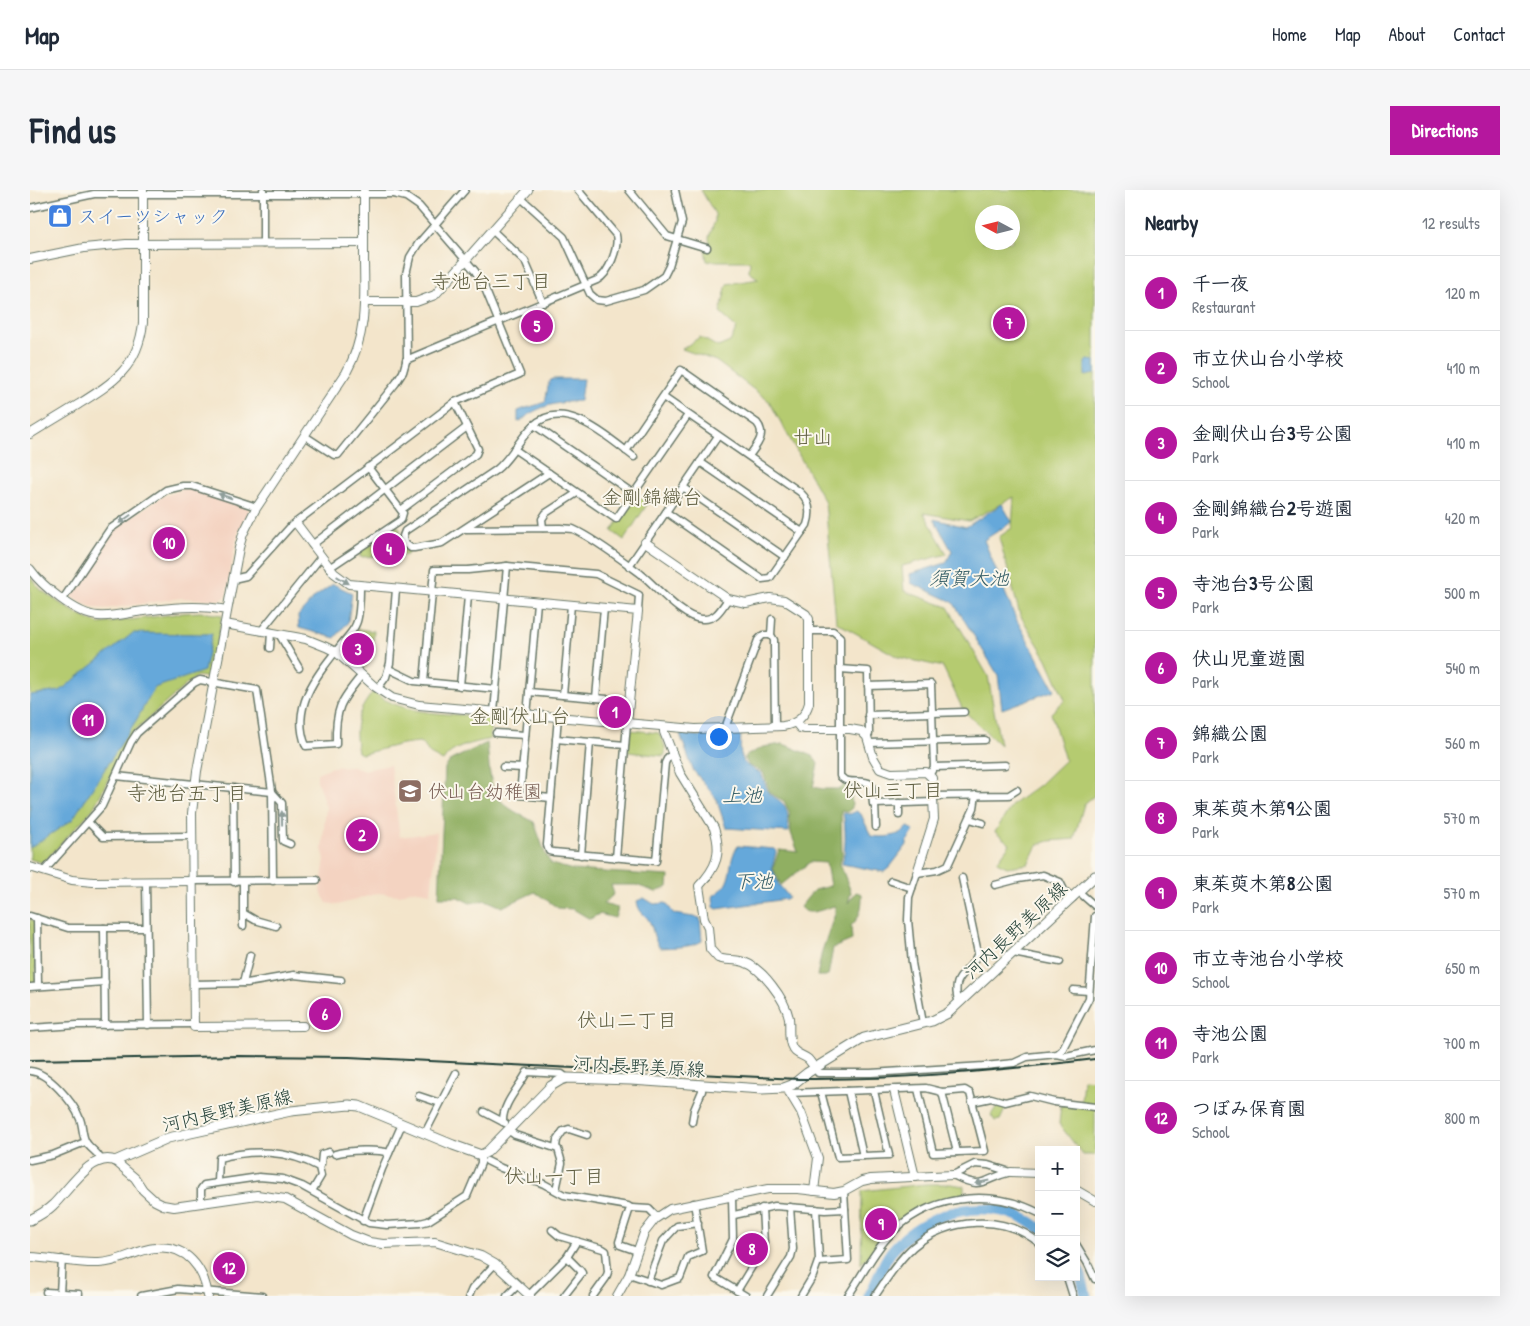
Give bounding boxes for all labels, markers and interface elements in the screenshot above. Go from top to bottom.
text: Map [25,19,59,51]
text: Home [1272,22,1307,47]
text: Map [1335,22,1360,47]
text: About [1388,22,1425,47]
text: Contact [1453,22,1505,47]
button: Directions [1390,106,1500,155]
text: Find us [30,107,116,154]
shop icon: スイーツシャック [47,203,73,229]
place label: スイーツシャック [78,203,228,229]
north arrow [975,205,1020,250]
text: Nearby [1145,208,1198,237]
text: 12 results [1422,212,1480,234]
district label: 寺池台三丁目 [431,267,551,294]
text: 千一夜 [1192,270,1249,296]
text: 1 [1158,282,1164,304]
text: 120 m [1445,282,1480,304]
text: Restaurant [1192,296,1255,318]
pin: 7 [993,304,1025,342]
pin: 5 [521,307,553,345]
text: 市立伏山台小学校 [1192,345,1344,371]
text: 2 [1157,357,1165,379]
text: 410 m [1446,357,1480,379]
text: School [1192,371,1229,393]
text: 金剛伏山台3号公園 [1192,420,1353,446]
district label: 廿山 [793,423,833,450]
text: 3 [1157,432,1165,454]
text: 410 m [1446,432,1480,454]
text: Park [1192,446,1219,468]
district label: 金剛錦織台 [602,483,702,510]
one-way arrow [217,492,232,500]
text: 金剛錦織台2号遊園 [1192,495,1353,521]
text: 4 [1158,507,1164,529]
text: 420 m [1445,507,1480,529]
one-way arrow [118,514,132,524]
text: Park [1192,521,1219,543]
pin: 10 [153,524,185,562]
pin: 4 [373,530,405,568]
water label: 須賀大池 [929,564,1010,591]
text: 寺池台3号公園 [1192,570,1315,596]
one-way arrow [336,575,350,584]
text: 5 [1158,582,1164,604]
text: 500 m [1444,582,1480,604]
text: Park [1192,596,1219,618]
pin: 3 [342,630,374,668]
text: 伏山児童遊園 [1192,645,1306,671]
text: 6 [1158,657,1164,679]
text: 540 m [1446,657,1480,679]
text: Park [1192,671,1219,693]
pin: 1 [599,693,631,731]
pin: 11 [72,701,104,739]
district label: 金剛伏山台 [470,702,570,729]
text: 錦織公園 [1192,720,1268,746]
your location [706,724,732,750]
text: 7 [1157,732,1165,754]
text: 560 m [1445,732,1480,754]
text: Park [1192,746,1219,768]
district label: 伏山三丁目 [843,776,943,803]
school or university icon: 伏山台幼稚園 [397,778,423,804]
place label: 伏山台幼稚園 [428,778,542,804]
district label: 寺池台五丁目 [127,779,247,806]
water label: 上池 [722,781,763,808]
text: 東茱萸木第9公園 [1192,795,1332,821]
text: 8 [1158,807,1164,829]
text: 570 m [1444,807,1480,829]
one-way arrow [278,810,286,826]
pin: 2 [346,816,378,854]
text: Park [1192,821,1219,843]
water label: 下池 [733,867,774,894]
text: 東茱萸木第8公園 [1192,870,1333,896]
street label: 河内長野美原線 [957,875,1073,985]
text: 9 [1158,882,1164,904]
text: 570 m [1444,882,1480,904]
text: Park [1192,896,1219,918]
text: 市立寺池台小学校 [1192,945,1344,971]
text: 10 [1155,957,1167,979]
text: 650 m [1445,957,1480,979]
text: School [1192,971,1229,993]
pin: 6 [309,995,341,1033]
district label: 伏山二丁目 [577,1006,677,1033]
text: 寺池公園 [1192,1020,1268,1046]
text: 11 [1155,1032,1167,1054]
text: 700 m [1443,1032,1480,1054]
text: Park [1192,1046,1219,1068]
street label: 河内長野美原線 [572,1050,706,1082]
street label: 河内長野美原線 [159,1082,295,1138]
text: つぼみ保育園 [1192,1095,1306,1121]
text: 12 [1154,1107,1168,1129]
text: 800 m [1444,1107,1480,1129]
text: School [1192,1121,1229,1143]
map controls [1035,1146,1080,1281]
button: + [1035,1146,1080,1191]
district label: 伏山一丁目 [504,1162,604,1189]
one-way arrow [974,1178,989,1186]
button: − [1035,1191,1080,1236]
pin: 9 [865,1205,897,1243]
pin: 8 [736,1230,768,1268]
button: layers [1035,1236,1080,1281]
pin: 12 [213,1249,245,1287]

